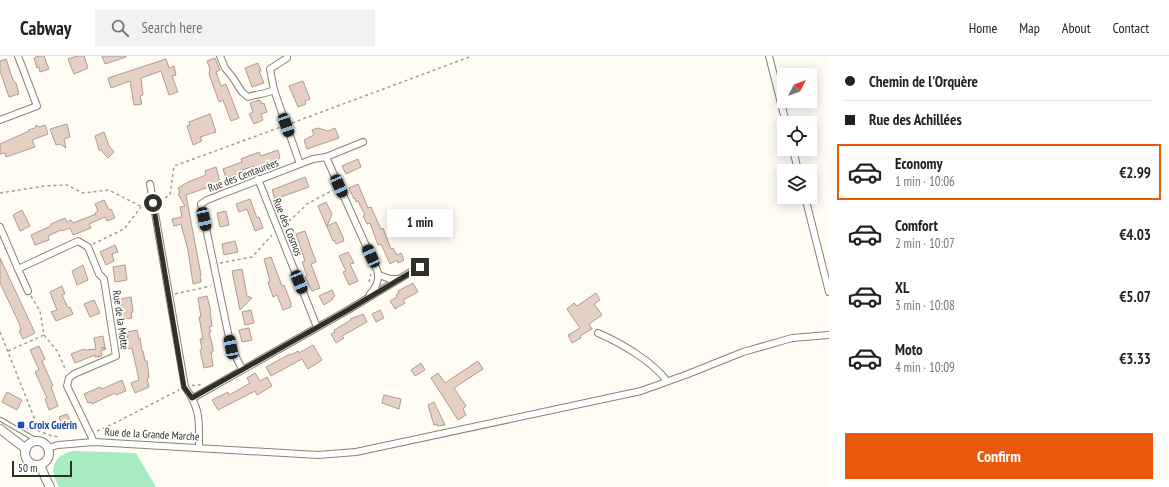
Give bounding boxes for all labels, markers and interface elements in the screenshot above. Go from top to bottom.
search box [95,10,375,46]
text: Cabway [20,16,71,40]
icon: search [109,17,131,39]
text: Search here [141,18,202,37]
text: Home [969,19,997,37]
text: Map [1019,19,1040,37]
text: About [1062,19,1091,37]
text: Contact [1113,19,1149,37]
north arrow [777,68,817,108]
map controls [777,68,817,204]
text: Chemin de l'Orquère [869,72,978,91]
text: Rue des Achillées [869,110,962,129]
car [276,112,296,138]
button: locate [777,116,817,156]
icon: car [847,154,883,190]
text: Economy [895,154,943,173]
street label: Rue des Centaurées [206,155,280,195]
text: €2.99 [1119,163,1151,182]
button: layers [777,164,817,204]
car [329,173,349,199]
text: 1 min · 10:06 [895,173,955,190]
route start [144,194,162,212]
street label: Rue des Cosmos [270,196,306,258]
car [196,206,212,232]
callout: 1 min [387,209,453,237]
text: 1 min [407,214,433,231]
icon: car [847,216,883,252]
text: Comfort [895,216,938,235]
text: €4.03 [1119,225,1151,244]
text: 2 min · 10:07 [895,235,955,252]
car [361,243,381,269]
route end [411,258,429,276]
car [289,269,309,295]
icon: car [847,278,883,314]
text: XL [895,278,909,297]
text: €5.07 [1119,287,1151,306]
street label: Rue de la Motte [110,289,132,351]
text: 3 min · 10:08 [895,297,955,314]
car [223,334,239,360]
icon: car [847,340,883,376]
text: Moto [895,340,923,359]
text: €3.33 [1119,349,1151,368]
text: 4 min · 10:09 [895,359,955,376]
place label: Croix Guérin [29,418,77,432]
marker: Croix Guérin [16,420,26,430]
street label: Rue de la Grande Marche [104,425,200,443]
button: Confirm [845,433,1153,479]
scale bar [12,459,72,478]
text: 50 m [18,461,37,475]

